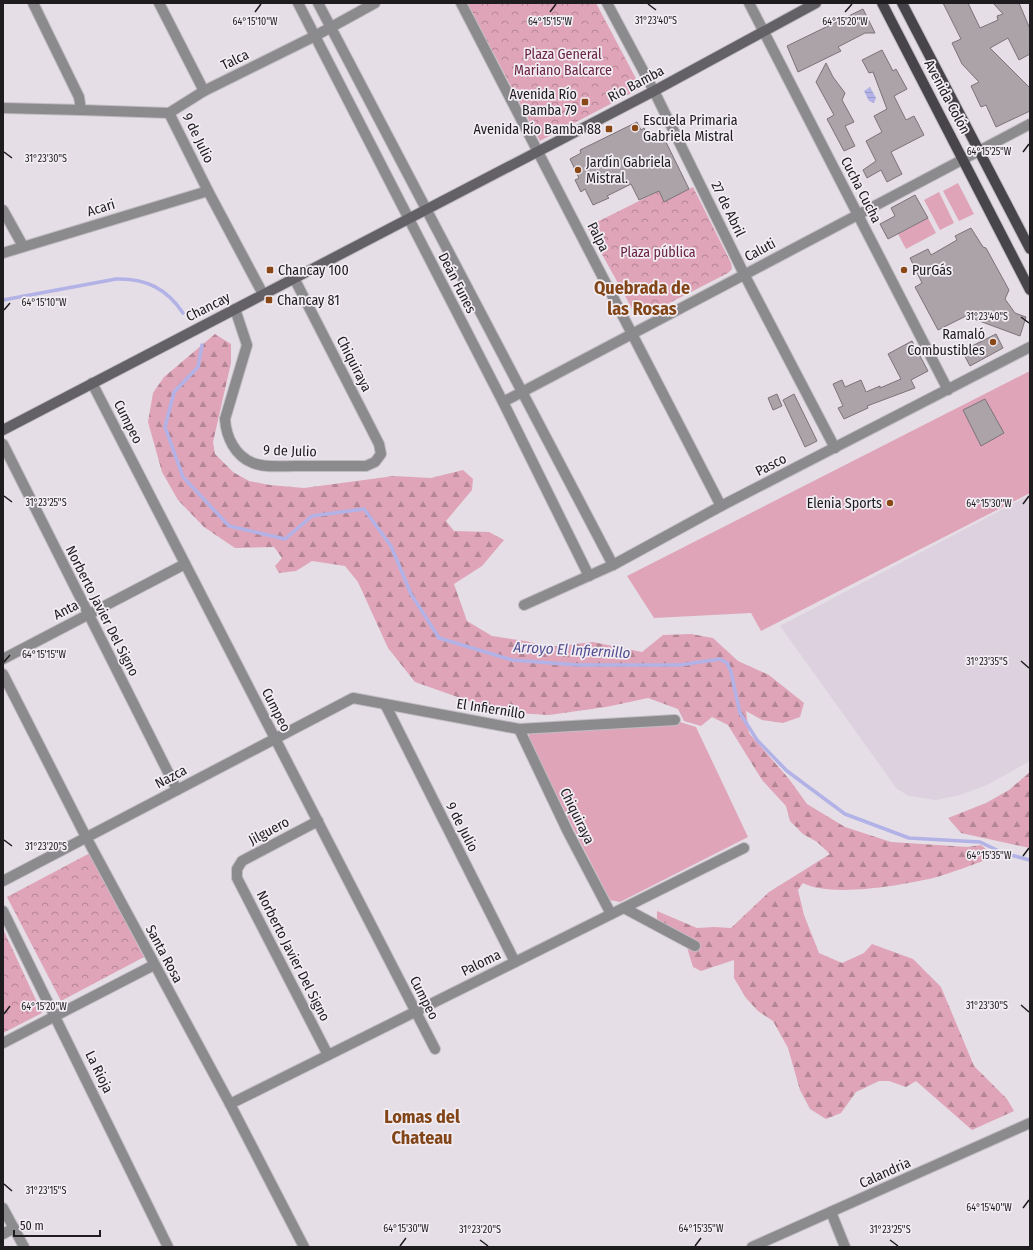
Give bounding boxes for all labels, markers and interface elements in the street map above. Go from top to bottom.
text: 31°23'40"S [635,15,677,27]
text: 64°15'10"W [233,16,278,28]
text: 64°15'15"W [528,16,573,28]
text: 64°15'20"W [822,16,868,28]
street label: Talca [218,46,252,74]
park label: Plaza General Mariano Balcarce [514,46,612,79]
street label: Avenida Colón [920,57,974,137]
street label: Rio Bamba [605,62,667,106]
place label: Avenida Río Bamba 79 [509,86,577,119]
marker: Avenida Río Bamba 79 [580,97,590,107]
street label: 9 de Julio [179,110,217,166]
place label: Escuela Primaria Gabriela Mistral [643,112,738,145]
place label: Avenida Río Bamba 88 [473,121,601,138]
marker: Escuela Primaria Gabriela Mistral [630,123,640,133]
marker: Avenida Río Bamba 88 [604,124,614,134]
text: 64°15'25"W [967,146,1012,158]
text: 31°23'30"S [25,153,67,165]
place label: Jardín Gabriela Mistral. [586,154,671,187]
street label: Cucha Cucha [837,154,885,226]
marker: Jardín Gabriela Mistral. [573,165,583,175]
street label: 27 de Abril [707,178,749,240]
street label: Acari [85,196,117,220]
street label: Palpa [583,219,613,255]
street label: Caluti [742,235,778,265]
park label: Plaza pública [620,244,696,261]
street label: Deán Funes [435,250,479,316]
place label: Chancay 100 [278,262,349,279]
place label: PurGás [912,262,952,279]
marker: Chancay 100 [265,265,275,275]
marker: PurGás [899,265,909,275]
district label: Quebrada de las Rosas [594,277,690,320]
street label: Chancay [183,288,234,325]
place label: Chancay 81 [277,292,340,309]
marker: Chancay 81 [264,295,274,305]
text: 64°15'10"W [22,297,67,309]
text: 31°23'40"S [966,311,1008,323]
place label: Ramaló Combustibles [907,326,985,359]
street label: Chiquiraya [333,333,375,395]
marker: Ramaló Combustibles [988,337,998,347]
street label: Cumpeo [110,397,146,447]
street label: 9 de Julio [263,442,317,460]
street label: Pasco [753,450,789,480]
place label: Elenia Sports [807,495,882,512]
text: 31°23'25"S [25,497,67,509]
marker: Elenia Sports [885,498,895,508]
text: 64°15'30"W [966,498,1012,510]
street label: Norberto Javier Del Signo [62,543,142,679]
street label: Anta [51,596,82,623]
water label: Arroyo El Infiernillo [512,638,631,662]
text: 64°15'15"W [22,649,67,661]
text: 31°23'35"S [966,656,1008,668]
street label: Cumpeo [258,685,294,735]
street label: El Infiernillo [455,695,527,723]
street label: Nazca [152,762,190,792]
street label: Chiquiraya [556,785,598,847]
street label: 9 de Julio [442,799,482,855]
street label: Jilguero [246,813,292,849]
text: 31°23'20"S [25,841,67,853]
text: 64°15'35"W [967,850,1012,862]
street label: Norberto Javier Del Signo [253,888,333,1024]
street label: Santa Rosa [142,922,186,986]
street label: Paloma [458,946,504,980]
street label: Cumpeo [406,973,442,1023]
text: 31°23'30"S [966,1000,1008,1012]
text: 64°15'20"W [21,1001,67,1013]
street label: La Rioja [81,1048,117,1096]
district label: Lomas del Chateau [384,1106,460,1149]
street label: Calandria [857,1154,913,1192]
text: 31°23'15"S [26,1185,66,1197]
text: 64°15'40"W [966,1202,1012,1214]
scale bar [14,1212,100,1238]
text: 50 m [20,1219,44,1233]
text: 64°15'30"W [383,1223,429,1235]
text: 64°15'35"W [679,1223,724,1235]
text: 31°23'20"S [459,1224,501,1236]
text: 31°23'25"S [869,1224,911,1236]

